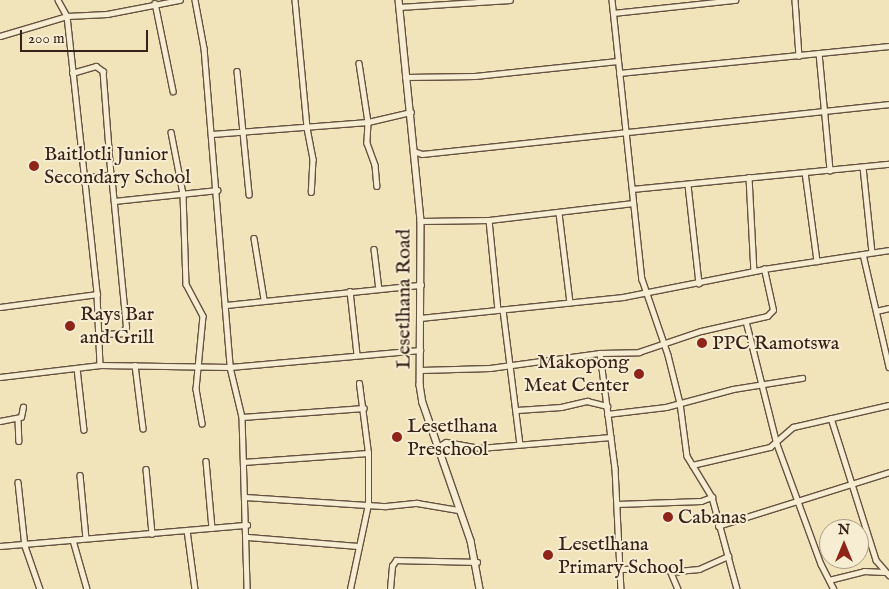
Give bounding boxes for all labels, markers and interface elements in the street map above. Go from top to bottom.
scale bar [22,20,150,52]
text: 200 m [28,29,65,48]
place label: Baitlotli Junior Secondary School [44,142,191,189]
marker: Baitlotli Junior Secondary School [28,160,40,172]
street label: Lesetlhana Road [392,229,416,369]
place label: Rays Bar and Grill [80,302,154,349]
marker: Rays Bar and Grill [64,320,76,332]
place label: PPC Ramotswa [712,331,839,355]
marker: PPC Ramotswa [696,337,708,349]
place label: Makopong Meat Center [524,350,629,397]
marker: Makopong Meat Center [633,368,645,380]
place label: Lesetlhana Preschool [407,414,498,461]
marker: Lesetlhana Preschool [391,431,403,443]
place label: Cabanas [678,505,747,529]
marker: Cabanas [662,511,674,523]
north arrow [819,519,869,569]
text: N [838,521,850,539]
place label: Lesetlhana Primary School [558,532,684,579]
marker: Lesetlhana Primary School [542,549,554,561]

